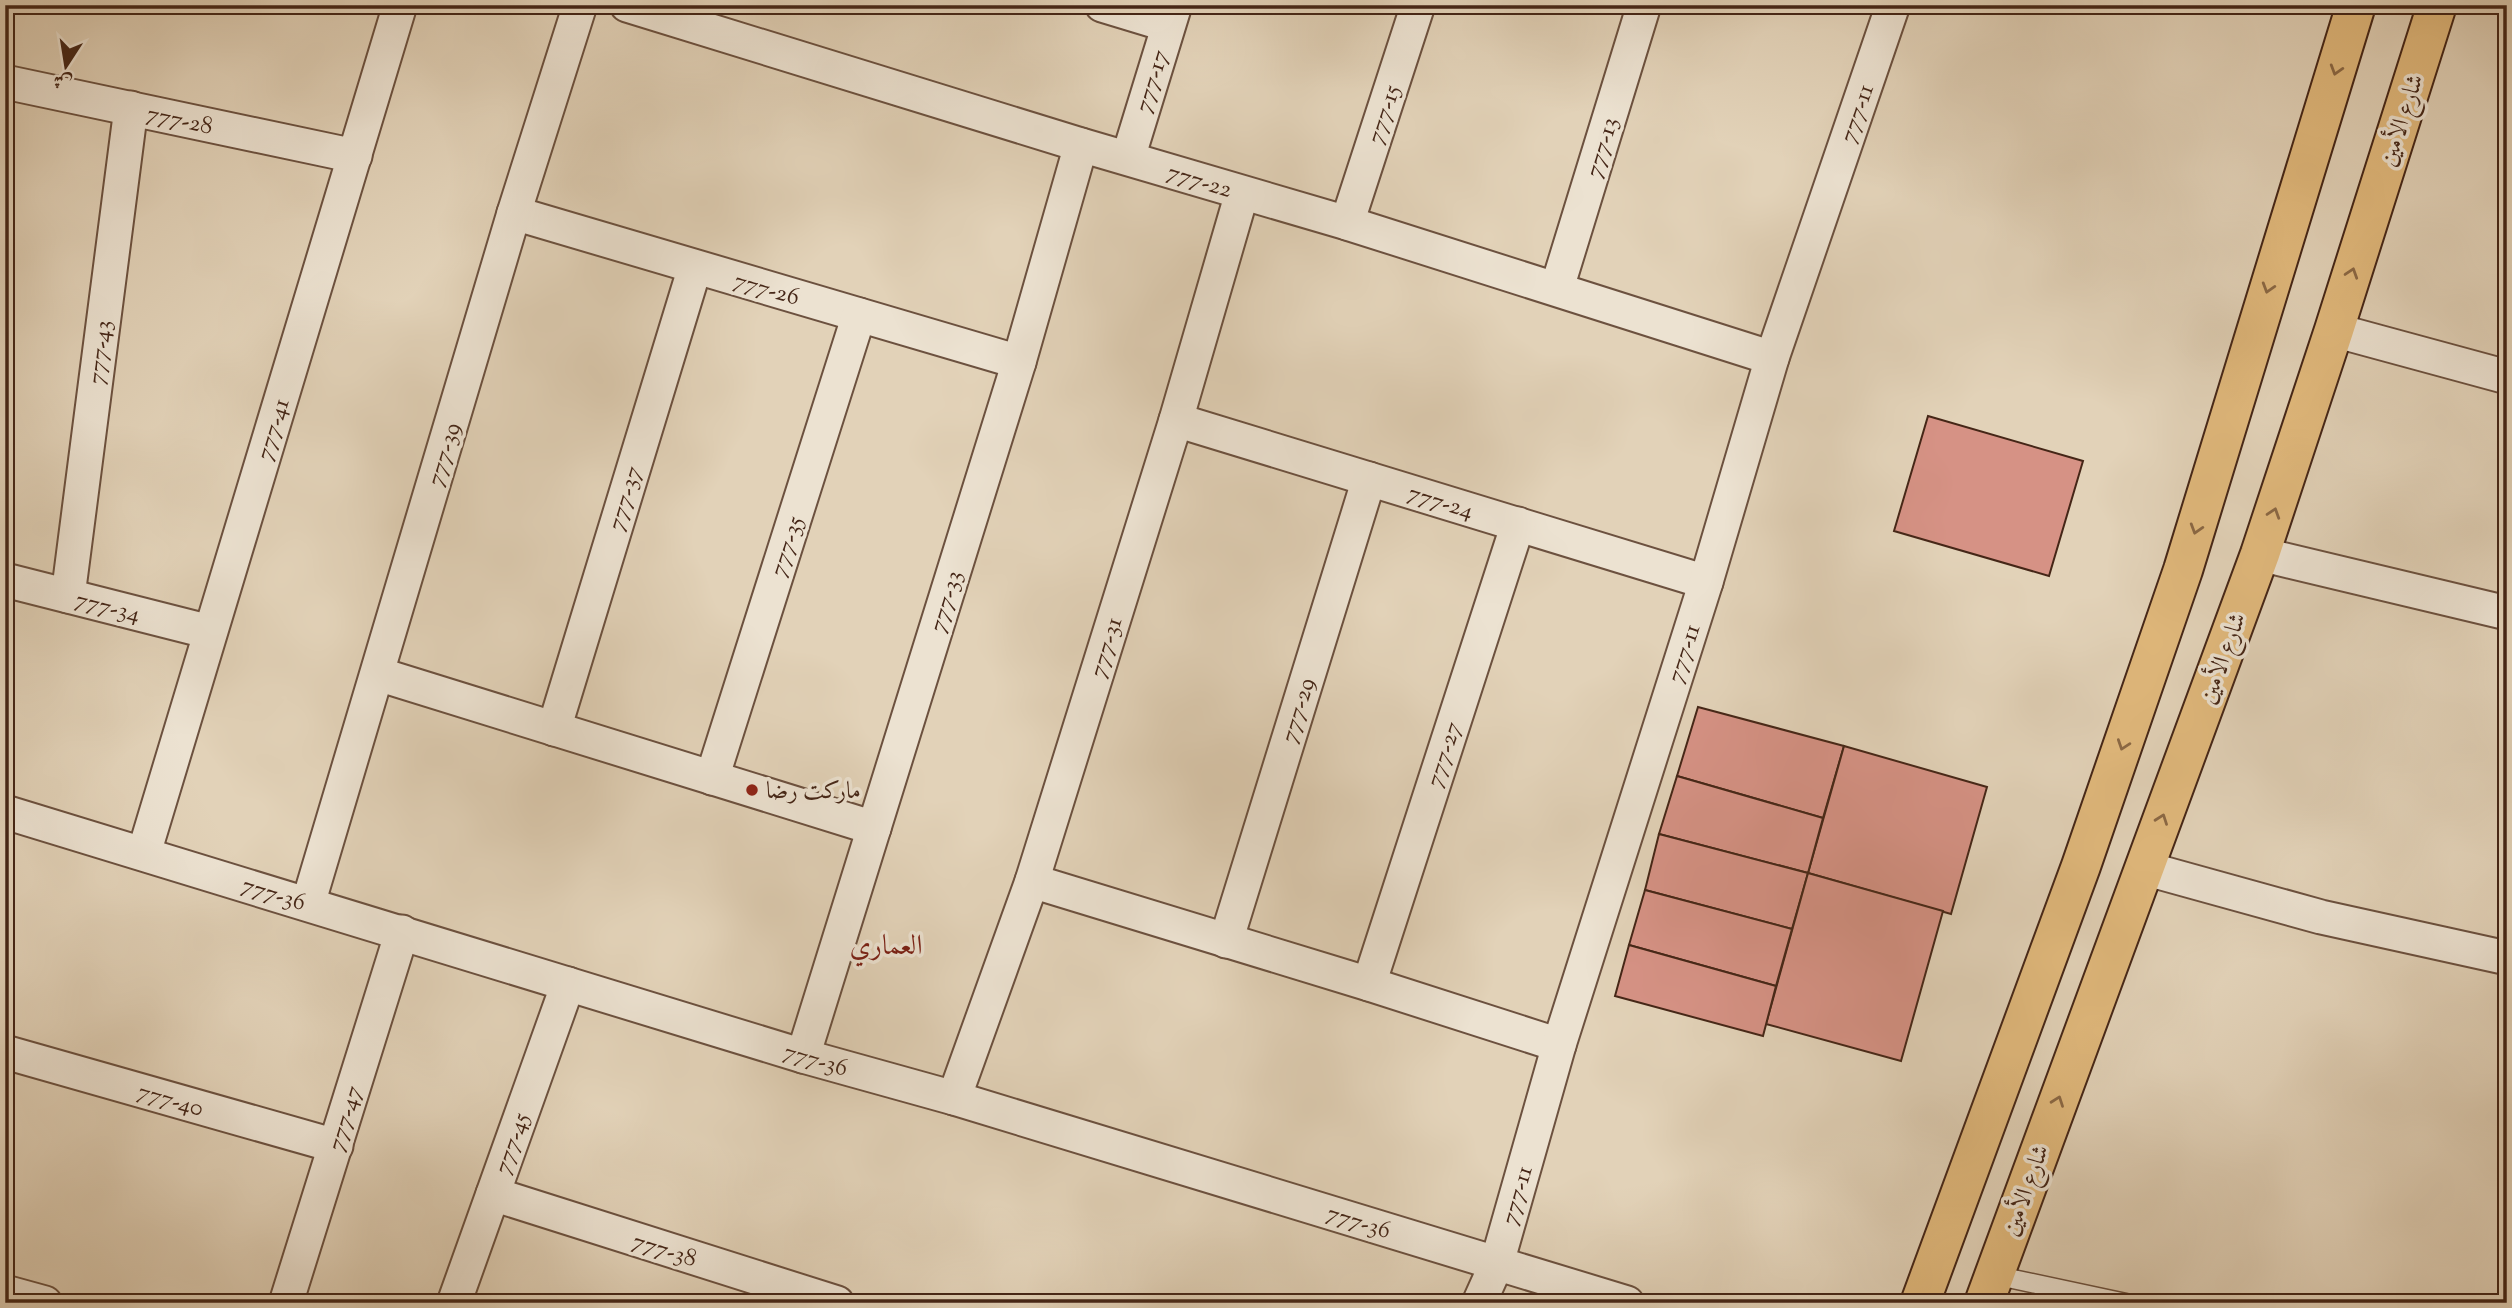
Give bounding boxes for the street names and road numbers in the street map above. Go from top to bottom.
street label: 777-17 [1127,46,1178,117]
street label: شارع الأمين [2371,70,2435,171]
street label: 777-11 [1832,80,1884,147]
street label: 777-15 [1359,81,1410,148]
street label: 777-28 [143,97,216,145]
street label: 777-13 [1578,113,1628,182]
street label: 777-22 [1163,156,1236,208]
street label: 777-26 [730,264,803,315]
street label: 777-43 [80,318,122,386]
street label: 777-41 [248,395,299,465]
street label: 777-39 [419,419,471,491]
street label: 777-37 [600,462,652,535]
street label: 777-24 [1403,477,1477,529]
street label: 777-35 [762,512,814,581]
street label: 777-33 [921,566,972,637]
street label: 777-34 [72,584,143,632]
street label: شارع الأمين [2191,608,2257,709]
street label: 777-31 [1082,613,1132,682]
street label: 777-11 [1659,620,1710,687]
street label: 777-29 [1273,674,1325,747]
street label: 777-27 [1418,718,1471,792]
street label: 777-36 [237,869,310,921]
street label: 777-36 [779,1036,851,1086]
street label: 777-40 [133,1075,207,1127]
street label: 777-47 [320,1082,372,1155]
street label: 777-45 [487,1108,539,1179]
street label: شارع الأمين [1994,1140,2060,1241]
street label: 777-11 [1493,1162,1543,1229]
street label: 777-36 [1322,1197,1395,1249]
street label: 777-38 [628,1225,701,1277]

